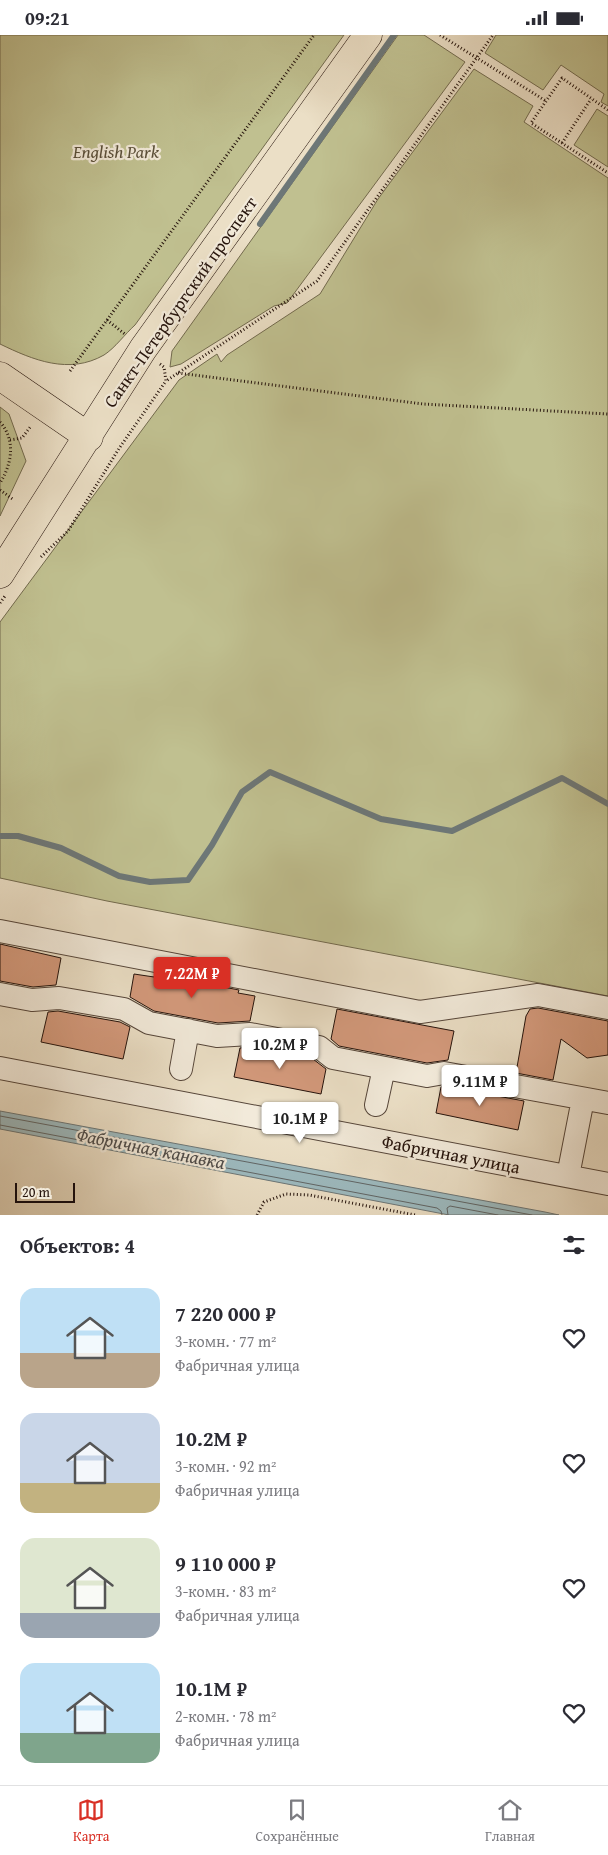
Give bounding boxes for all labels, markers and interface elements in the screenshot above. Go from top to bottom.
text: 09:21 [25,4,70,32]
park label: English Park [72,138,160,165]
street label: Санкт-Петербургский проспект [97,191,264,413]
pin: 7.22M ₽ [146,957,238,999]
text: 7.22M ₽ [165,961,219,985]
pin: 10.2M ₽ [234,1027,326,1070]
text: 10.2M ₽ [253,1032,307,1056]
pin: 9.11M ₽ [434,1065,526,1107]
text: 9.11M ₽ [453,1069,507,1093]
pin: 10.1M ₽ [254,1101,346,1144]
text: 10.1M ₽ [273,1106,327,1130]
water label: Фабричная канавка [74,1120,228,1176]
street label: Фабричная улица [380,1127,523,1181]
scale bar [15,1180,75,1203]
text: 20 m [22,1182,50,1202]
text: Объектов: 4 [20,1230,135,1261]
icon: filters [560,1231,588,1259]
text: 7 220 000 ₽ [175,1298,276,1329]
icon: home [60,1308,120,1368]
icon: heart [560,1324,588,1352]
text: 3-комн. · 77 m² [175,1329,276,1353]
text: Фабричная улица [175,1353,300,1377]
text: 10.2M ₽ [175,1423,247,1454]
icon: home [60,1433,120,1493]
icon: heart [560,1449,588,1477]
text: 3-комн. · 92 m² [175,1454,276,1478]
text: Фабричная улица [175,1478,300,1502]
text: 9 110 000 ₽ [175,1548,276,1579]
icon: home [60,1558,120,1618]
icon: heart [560,1574,588,1602]
text: 3-комн. · 83 m² [175,1579,276,1603]
text: Фабричная улица [175,1603,300,1627]
text: 10.1M ₽ [175,1673,247,1704]
icon: home [60,1683,120,1743]
icon: heart [560,1699,588,1727]
text: 2-комн. · 78 m² [175,1704,276,1728]
text: Фабричная улица [175,1728,300,1752]
tab: Карта [73,1796,109,1846]
tab: Сохранённые [255,1796,339,1846]
tab: Главная [485,1796,535,1846]

